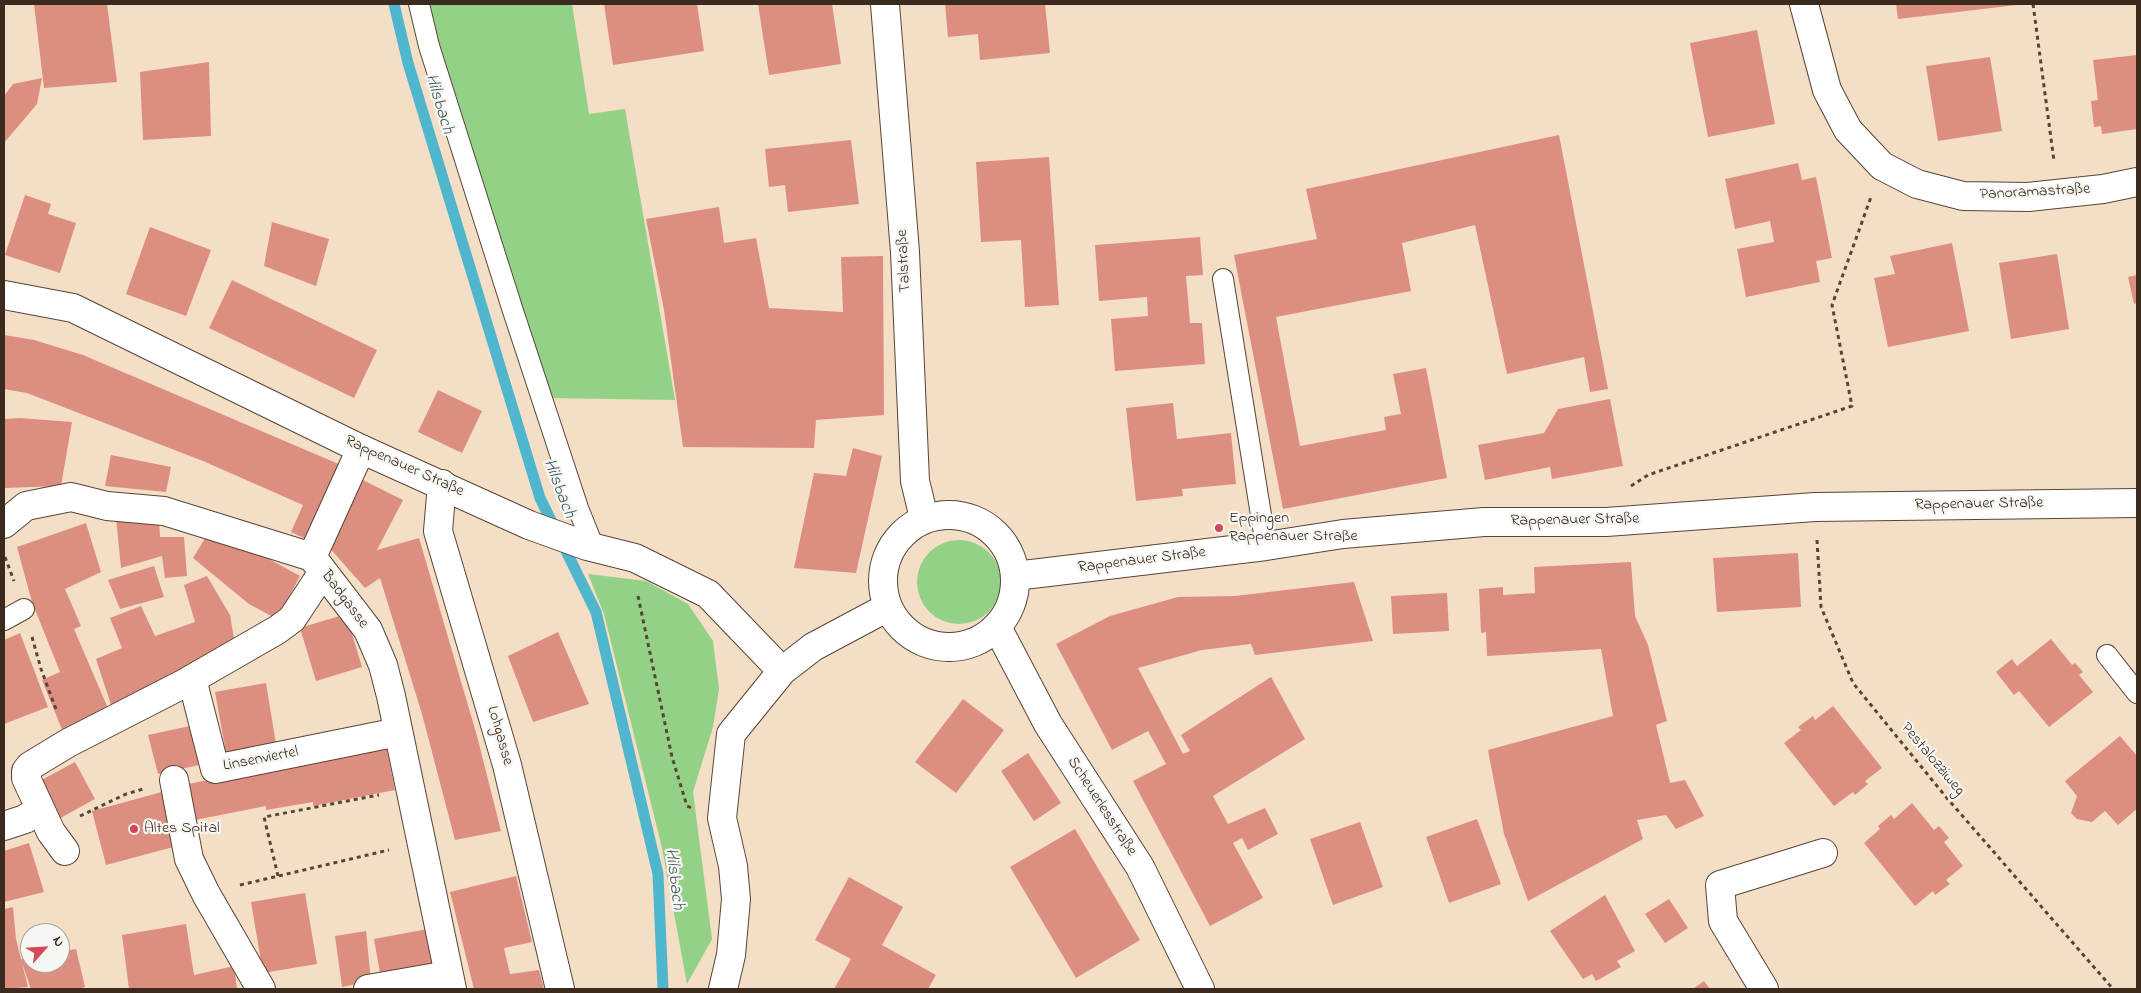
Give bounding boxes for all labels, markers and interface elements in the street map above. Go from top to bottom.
water label: Hilsbach [419,71,457,137]
street label: Panoramastraße [1979,181,2091,205]
street label: Talstraße [894,229,916,293]
street label: Rappenauer Straße [341,432,467,502]
water label: Hilsbach [537,456,579,522]
street label: Rappenauer Straße [1915,494,2043,516]
place label: Eppingen Rappenauer Straße [1229,509,1358,547]
street label: Rappenauer Straße [1511,510,1639,532]
marker: Eppingen Rappenauer Straße [1213,522,1225,534]
street label: Rappenauer Straße [1077,544,1207,578]
street label: Badgasse [316,567,372,633]
street label: Lohgasse [481,704,517,768]
street label: Pestalozziweg [1896,719,1968,801]
street label: Linsenviertel [222,743,300,777]
street label: Scheuerlesstraße [1062,754,1140,860]
place label: Altes Spital [144,819,220,839]
marker: Altes Spital [128,823,140,835]
water label: Hilsbach [659,847,687,911]
north arrow [20,923,70,973]
text: N [47,933,70,950]

